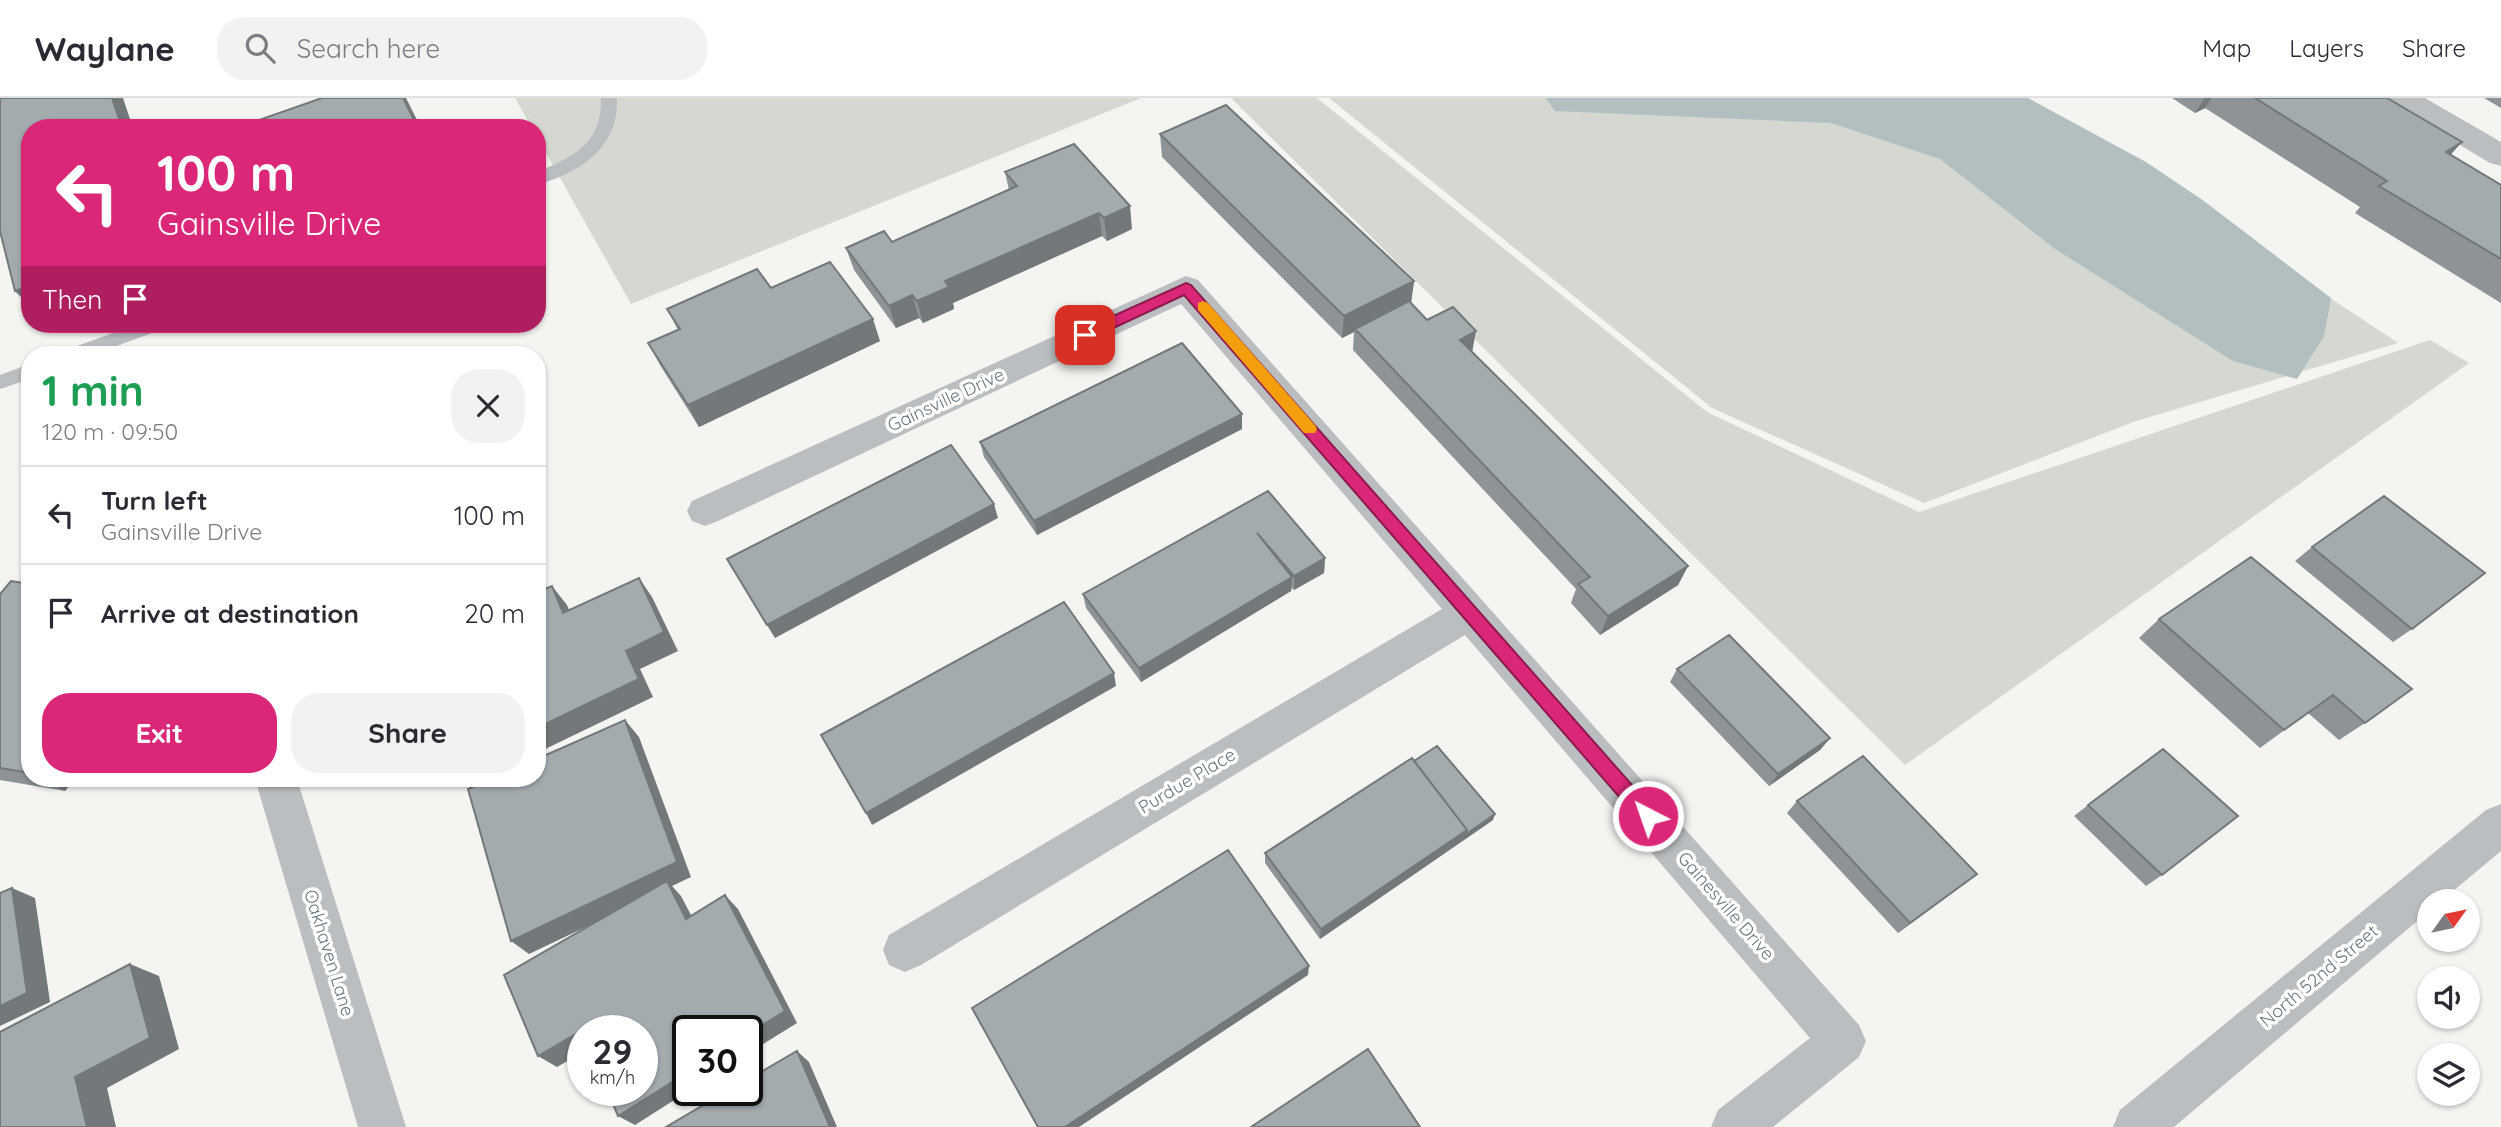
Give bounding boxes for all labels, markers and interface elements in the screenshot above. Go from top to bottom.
search box [217,17,707,80]
text: Waylane [35,28,175,69]
icon: search [241,29,279,67]
text: Search here [297,32,440,65]
text: Map [2202,33,2251,63]
text: Layers [2289,33,2364,63]
text: Share [2402,33,2466,63]
text: 100 m [157,142,295,203]
icon: left [42,147,133,238]
text: Gainsville Drive [157,203,381,243]
icon: arrive [116,280,154,318]
text: Then [42,283,102,316]
pin [1055,305,1115,365]
icon: arrive [1066,316,1104,354]
street label: Gainsville Drive [884,362,1008,437]
text: 1 min [42,364,144,417]
button: close [451,369,525,443]
text: 120 m · 09:50 [42,417,178,446]
text: Turn left [101,484,208,517]
icon: left [42,496,80,534]
text: 100 m [454,499,525,532]
text: Gainsville Drive [101,517,262,546]
icon: arrive [42,594,80,632]
text: Arrive at destination [101,597,359,630]
text: 20 m [464,597,525,630]
button: Exit [42,693,277,773]
button: Share [291,693,525,773]
street label: Purdue Place [1134,743,1239,819]
position arrow [1611,779,1685,853]
street label: Gainesville Drive [1673,847,1780,965]
street label: Oakhaven Lane [299,887,360,1019]
north arrow [2417,889,2480,952]
map controls [2417,889,2480,1106]
street label: North 52nd Street [2255,919,2383,1032]
button: sound [2417,966,2480,1029]
speed limit sign: 30 [672,1015,763,1106]
text: 29 [593,1029,632,1073]
button: layers [2417,1043,2480,1106]
text: km/h [590,1066,635,1089]

